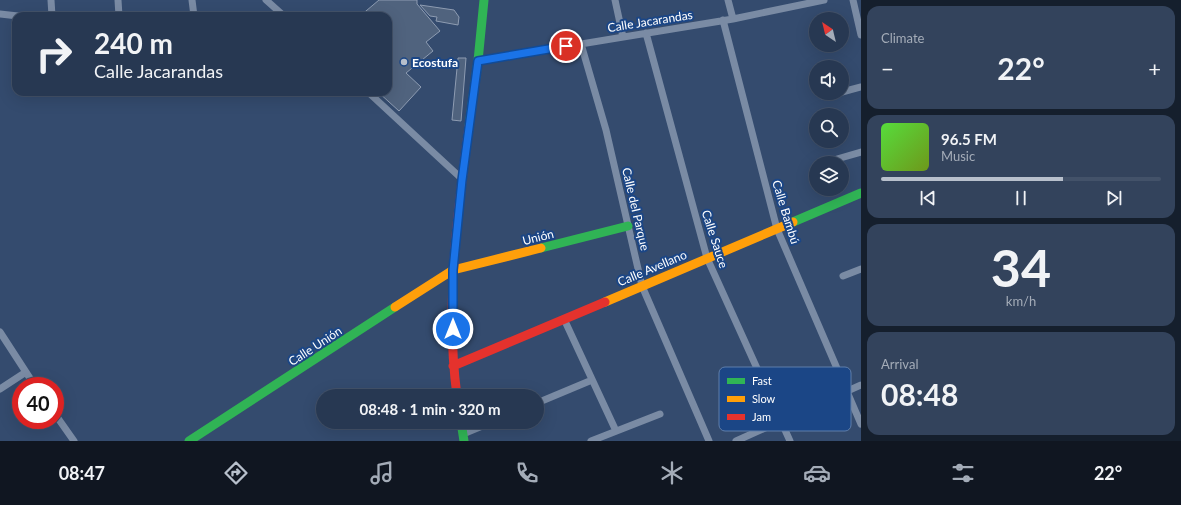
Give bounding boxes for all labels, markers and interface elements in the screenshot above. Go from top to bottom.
street label: Calle Jacarandas [606,7,694,35]
north arrow [809,12,849,52]
map controls [809,12,849,196]
text: 240 m [94,26,173,60]
icon: right [28,28,80,80]
pin [549,29,583,63]
text: Climate [881,30,924,46]
icon: arrive [555,35,577,57]
text: 22° [997,50,1045,86]
place label: Ecostufa [412,55,458,70]
text: − [881,55,894,82]
text: + [1148,55,1161,82]
marker: Ecostufa [399,57,409,67]
text: Calle Jacarandas [94,60,223,82]
button: sound [809,60,849,100]
button: search [809,108,849,148]
text: 96.5 FM [941,130,997,148]
text: Music [941,148,975,164]
button: layers [809,156,849,196]
street label: Calle del Parque [619,166,653,252]
street label: Calle Bambú [769,178,803,246]
icon: previous [917,187,939,209]
icon: pause [1010,187,1032,209]
icon: next [1103,187,1125,209]
street label: Calle Sauce [699,208,731,270]
street label: Unión [521,226,555,248]
text: 34 [991,236,1051,298]
street label: Calle Avellano [615,247,689,289]
text: km/h [1006,293,1036,309]
position arrow [432,308,474,350]
street label: Calle Unión [285,323,345,369]
text: Arrival [881,356,918,372]
legend [719,367,851,431]
text: Fast [752,374,772,387]
text: 08:48 [881,376,958,412]
speed limit sign: 40 [12,377,64,429]
text: Slow [752,392,776,405]
text: 08:48 · 1 min · 320 m [360,400,500,418]
text: Jam [752,410,771,423]
icon: directions [222,459,250,487]
icon: music [368,459,396,487]
icon: phone [513,459,541,487]
icon: climate [658,459,686,487]
icon: car [803,459,831,487]
icon: filters [949,459,977,487]
text: 08:47 [59,462,105,484]
text: 22° [1094,462,1122,484]

